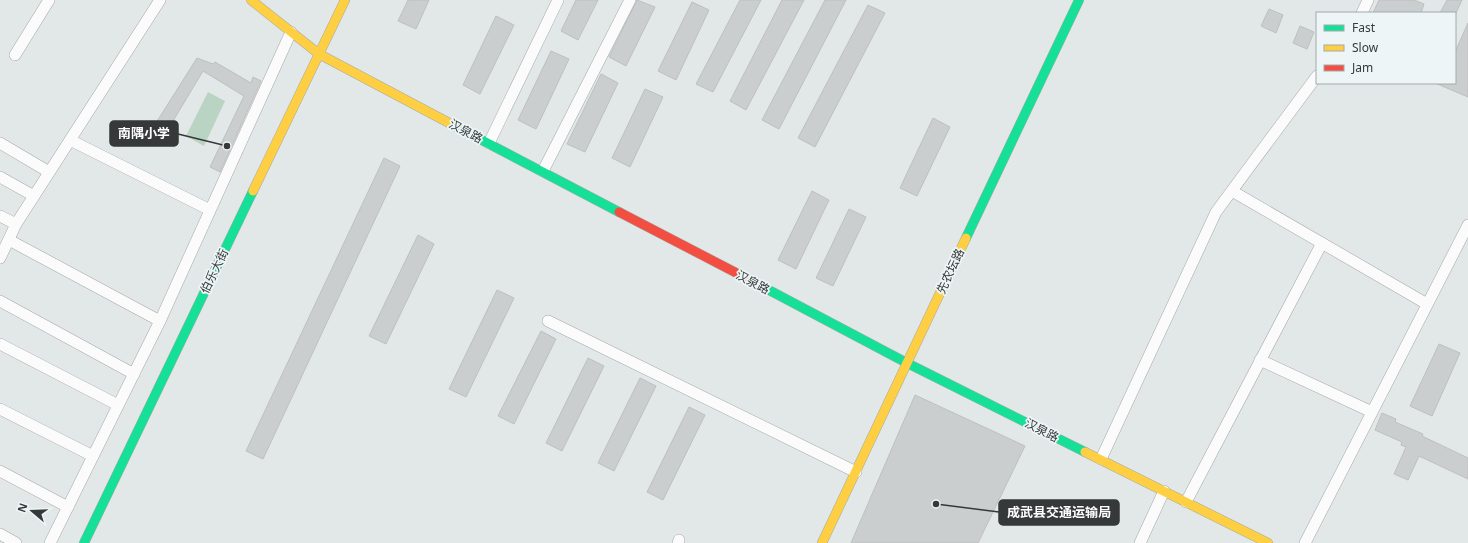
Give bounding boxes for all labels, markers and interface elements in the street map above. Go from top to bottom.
legend [1316,12,1456,84]
text: Fast [1352,19,1376,36]
text: Slow [1352,39,1379,56]
text: Jam [1351,59,1373,76]
street label: 汉泉路 [446,115,486,147]
callout: 南隅小学 [110,121,178,146]
text: 南隅小学 [118,124,170,142]
street label: 伯乐大街 [196,246,232,296]
street label: 先农坛路 [932,246,968,296]
street label: 汉泉路 [733,266,773,298]
street label: 汉泉路 [1022,414,1062,446]
north arrow [12,491,52,531]
callout: 成武县交通运输局 [999,500,1119,525]
text: N [14,501,31,514]
text: 成武县交通运输局 [1007,503,1111,521]

